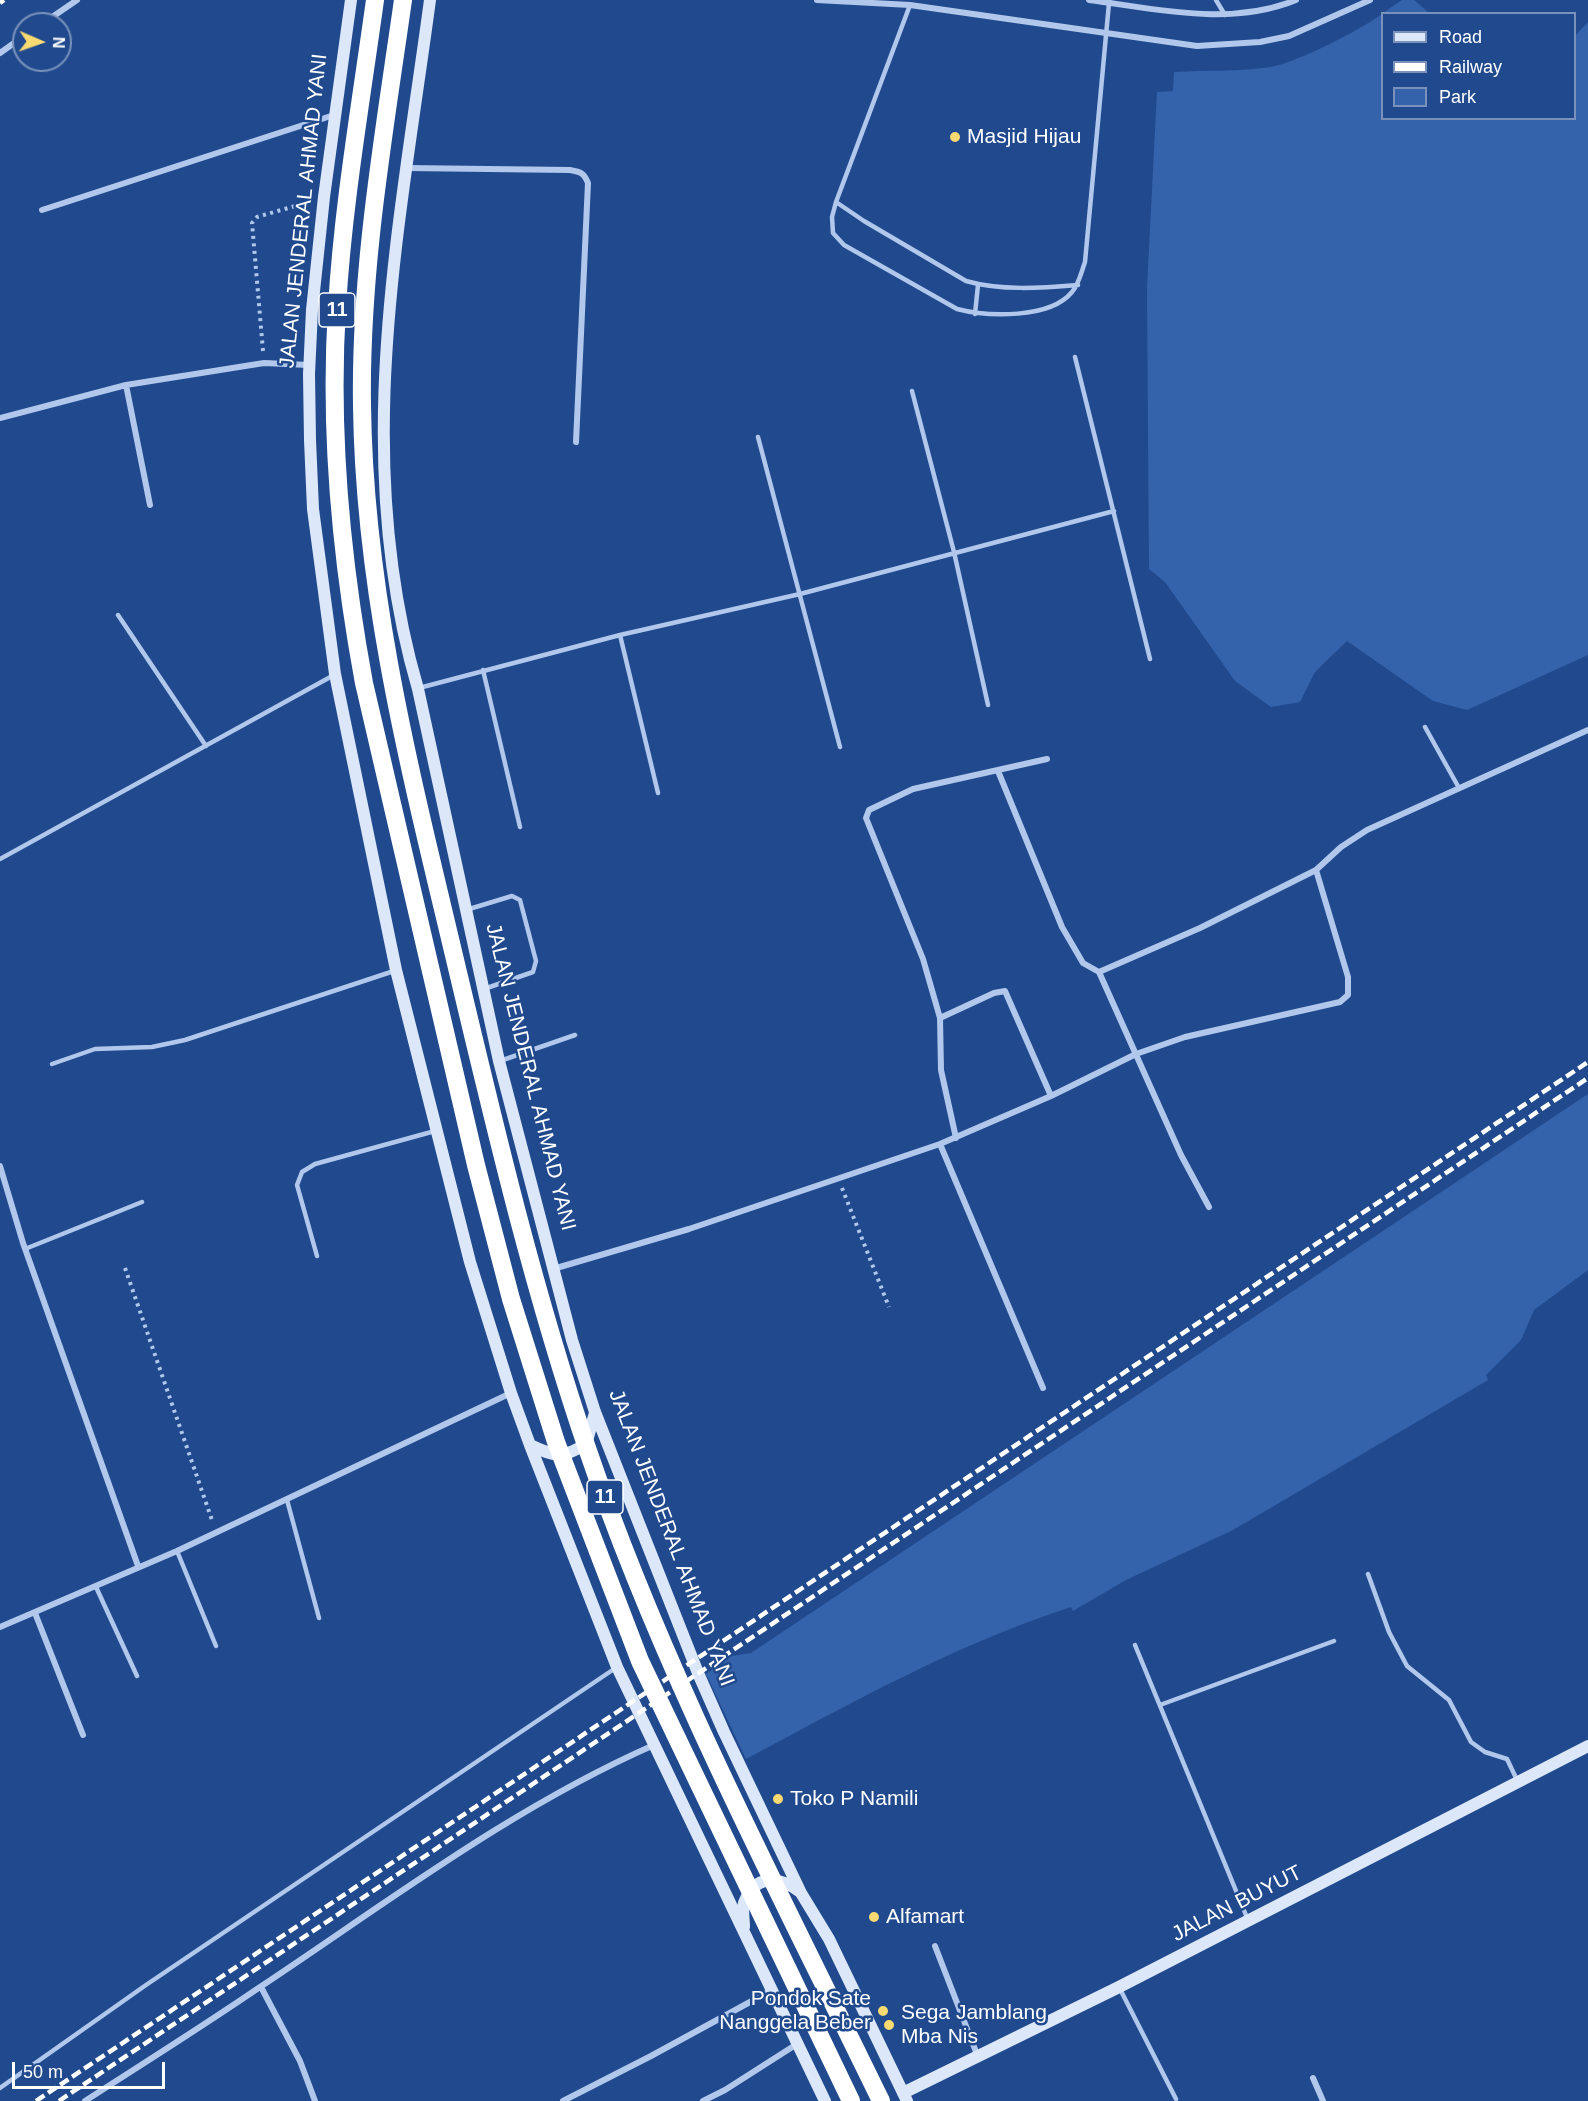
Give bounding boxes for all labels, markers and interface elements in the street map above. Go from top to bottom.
north arrow [12,12,72,72]
legend [1381,12,1576,120]
text: Road [1439,27,1482,47]
text: N [50,37,67,49]
street label: JALAN JENDERAL AHMAD YANI [275,53,333,369]
text: Railway [1439,57,1502,77]
text: Park [1439,87,1476,107]
place label: Masjid Hijau [967,124,1081,150]
marker: Masjid Hijau [948,130,962,144]
road number: 11 [319,293,355,327]
street label: JALAN JENDERAL AHMAD YANI [480,921,580,1233]
street label: JALAN JENDERAL AHMAD YANI [603,1386,739,1690]
road number: 11 [587,1480,623,1514]
place label: Toko P Namili [790,1786,918,1812]
marker: Toko P Namili [771,1792,785,1806]
street label: JALAN BUYUT [1168,1860,1306,1948]
place label: Alfamart [886,1904,964,1930]
marker: Alfamart [867,1910,881,1924]
place label: Pondok Sate Nanggela Beber [719,1986,871,2036]
place label: Sega Jamblang Mba Nis [901,2000,1047,2050]
marker: Pondok Sate Nanggela Beber [876,2004,890,2018]
marker: Sega Jamblang Mba Nis [882,2018,896,2032]
scale bar [15,2050,168,2088]
text: 50 m [23,2062,63,2082]

